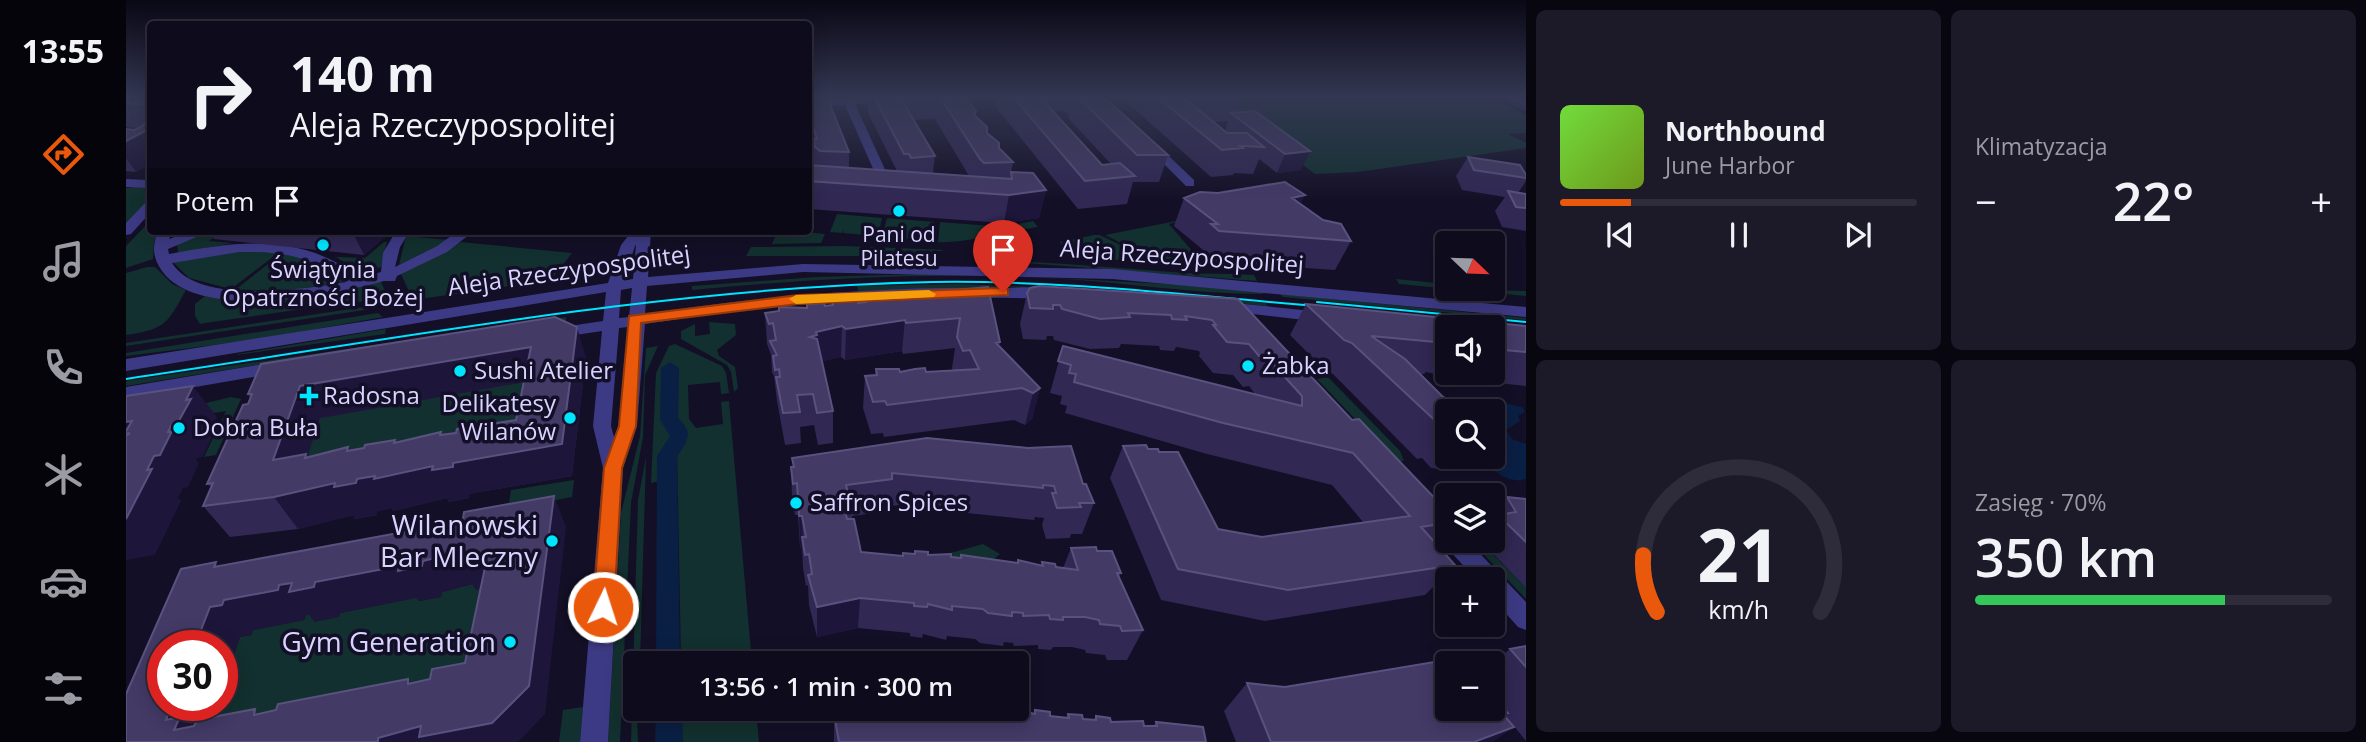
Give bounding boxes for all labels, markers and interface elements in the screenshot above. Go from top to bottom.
text: 13:55 [22,29,104,72]
text: 140 m [290,40,435,106]
icon: right [175,49,266,140]
text: Aleja Rzeczypospolitej [290,103,616,146]
text: Northbound [1665,113,1826,149]
icon: directions [39,130,88,179]
text: Klimatyzacja [1975,130,2108,162]
text: June Harbor [1665,149,1795,181]
text: 22° [2113,165,2194,236]
text: − [1975,175,1997,227]
text: + [2310,175,2332,227]
icon: arrive [268,182,306,220]
text: Potem [175,183,254,219]
marker: Pani od Pilatesu [891,203,907,219]
icon: previous [1601,216,1639,254]
icon: pause [1720,216,1758,254]
icon: next [1839,216,1877,254]
place label: Pani od Pilatesu [860,220,938,272]
pin [973,220,1033,292]
icon: arrive [984,231,1022,269]
street label: Aleja Rzeczypospolitej [1059,231,1305,280]
north arrow [1435,231,1505,301]
map controls [1435,231,1505,721]
street label: Aleja Rzeczypospolitej [445,236,692,303]
icon: music [39,237,88,286]
marker: Świątynia Opatrzności Bożej [315,237,331,253]
place label: Świątynia Opatrzności Bożej [222,252,424,313]
button: sound [1435,315,1505,385]
icon: phone [39,343,88,392]
place label: Żabka [1262,348,1330,381]
place label: Sushi Atelier [474,353,613,386]
marker: Żabka [1240,358,1256,374]
marker: Sushi Atelier [452,363,468,379]
place label: Radosna [323,378,420,411]
place label: Delikatesy Wilanów [442,386,557,447]
marker: Radosna [301,388,317,404]
button: search [1435,399,1505,469]
place label: Dobra Buła [193,410,319,443]
marker: Delikatesy Wilanów [562,410,578,426]
marker: Dobra Buła [171,420,187,436]
icon: climate [39,450,88,499]
button: layers [1435,483,1505,553]
place label: Saffron Spices [810,485,968,518]
text: Zasięg · 70% [1975,486,2106,518]
marker: Saffron Spices [788,495,804,511]
text: 21 [1697,504,1780,603]
place label: Wilanowski Bar Mleczny [380,505,539,575]
text: 350 km [1975,521,2157,592]
marker: Wilanowski Bar Mleczny [544,533,560,549]
icon: car [39,557,88,606]
button: + [1435,567,1505,637]
position arrow [566,570,640,644]
text: km/h [1708,592,1769,626]
place label: Gym Generation [281,622,496,660]
speed limit sign: 30 [147,630,238,721]
marker: Gym Generation [502,634,518,650]
button: − [1435,651,1505,721]
icon: filters [39,664,88,713]
text: 13:56 · 1 min · 300 m [699,668,953,704]

